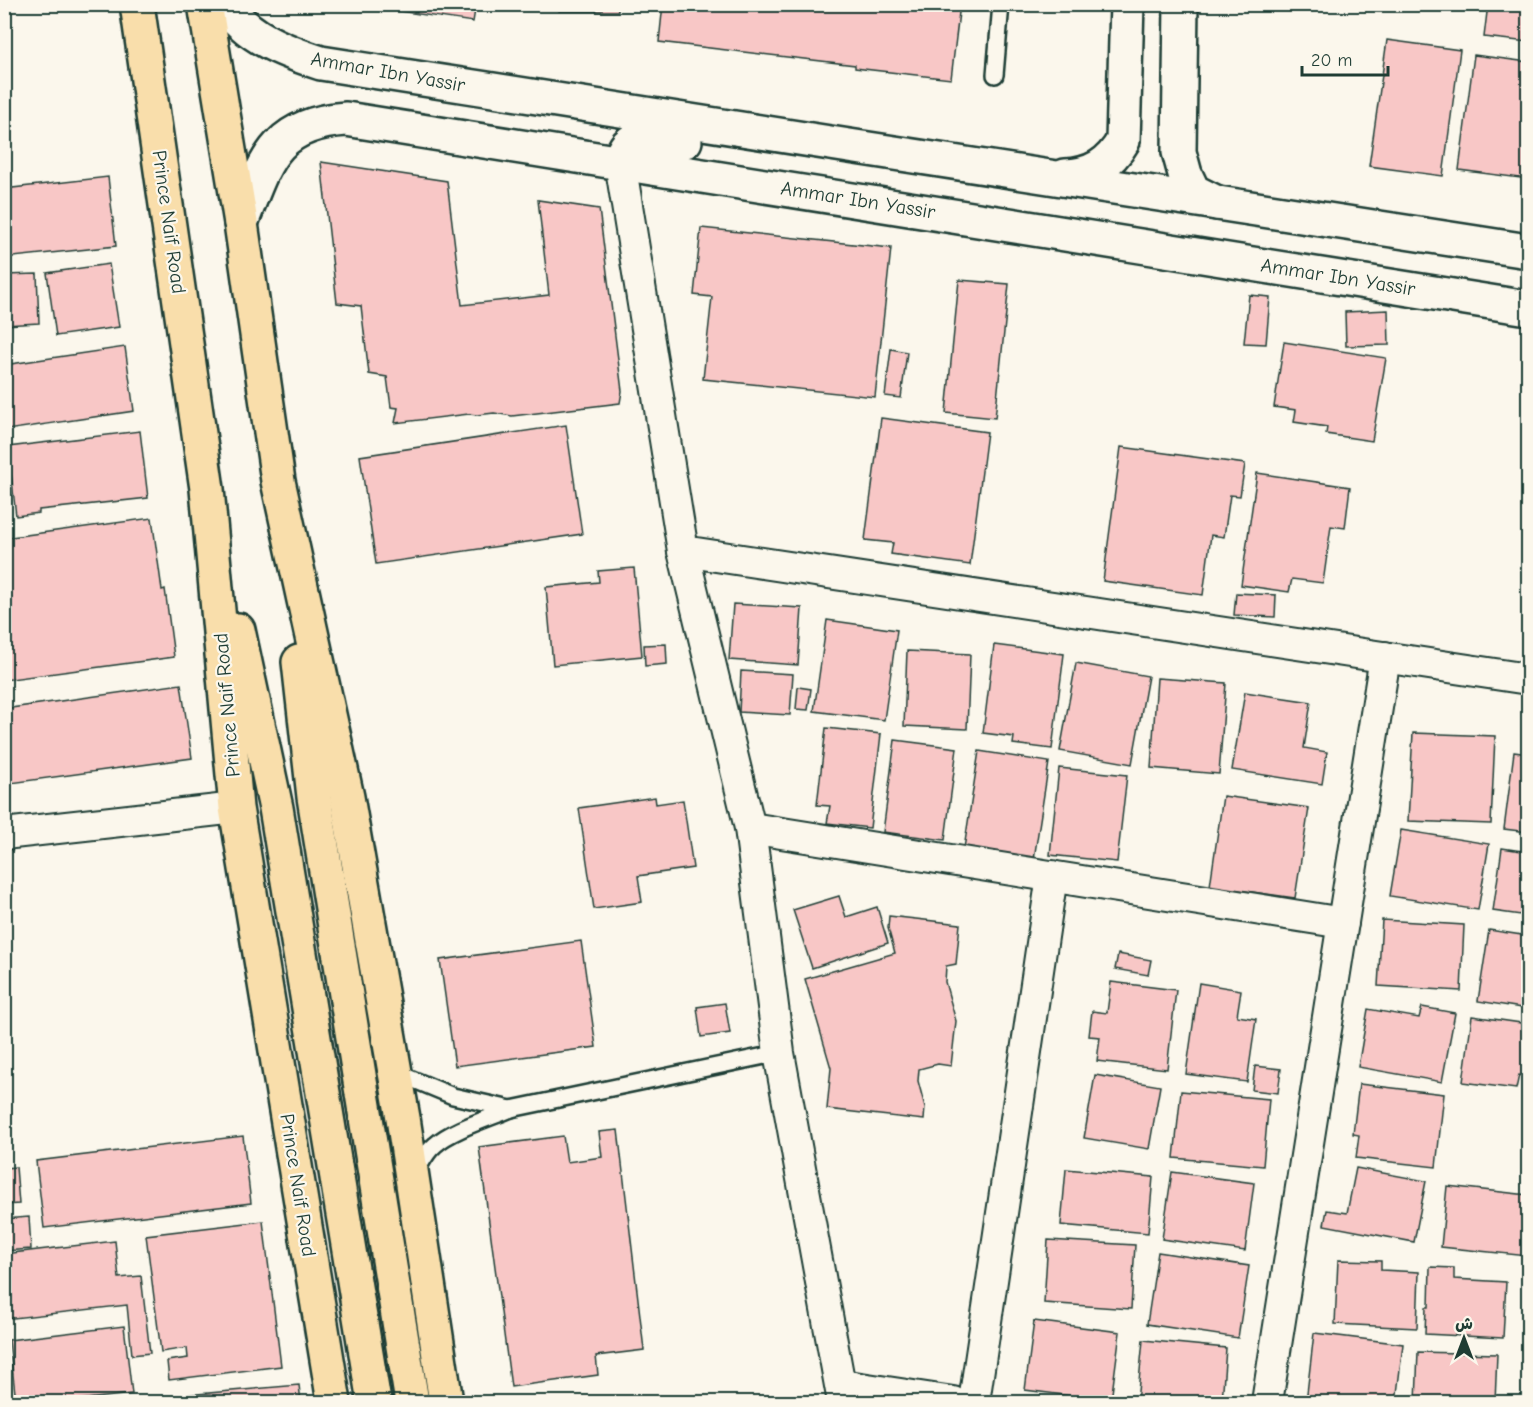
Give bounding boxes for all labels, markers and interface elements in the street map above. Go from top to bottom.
scale bar [1302,39,1388,77]
street label: Ammar Ibn Yassir [309,47,467,97]
text: 20 m [1311,50,1352,71]
street label: Prince Naif Road [148,149,190,295]
street label: Ammar Ibn Yassir [779,176,937,224]
street label: Ammar Ibn Yassir [1259,253,1417,301]
street label: Prince Naif Road [209,632,245,778]
street label: Prince Naif Road [275,1112,321,1258]
north arrow [1434,1308,1494,1368]
text: ش [1455,1315,1473,1333]

